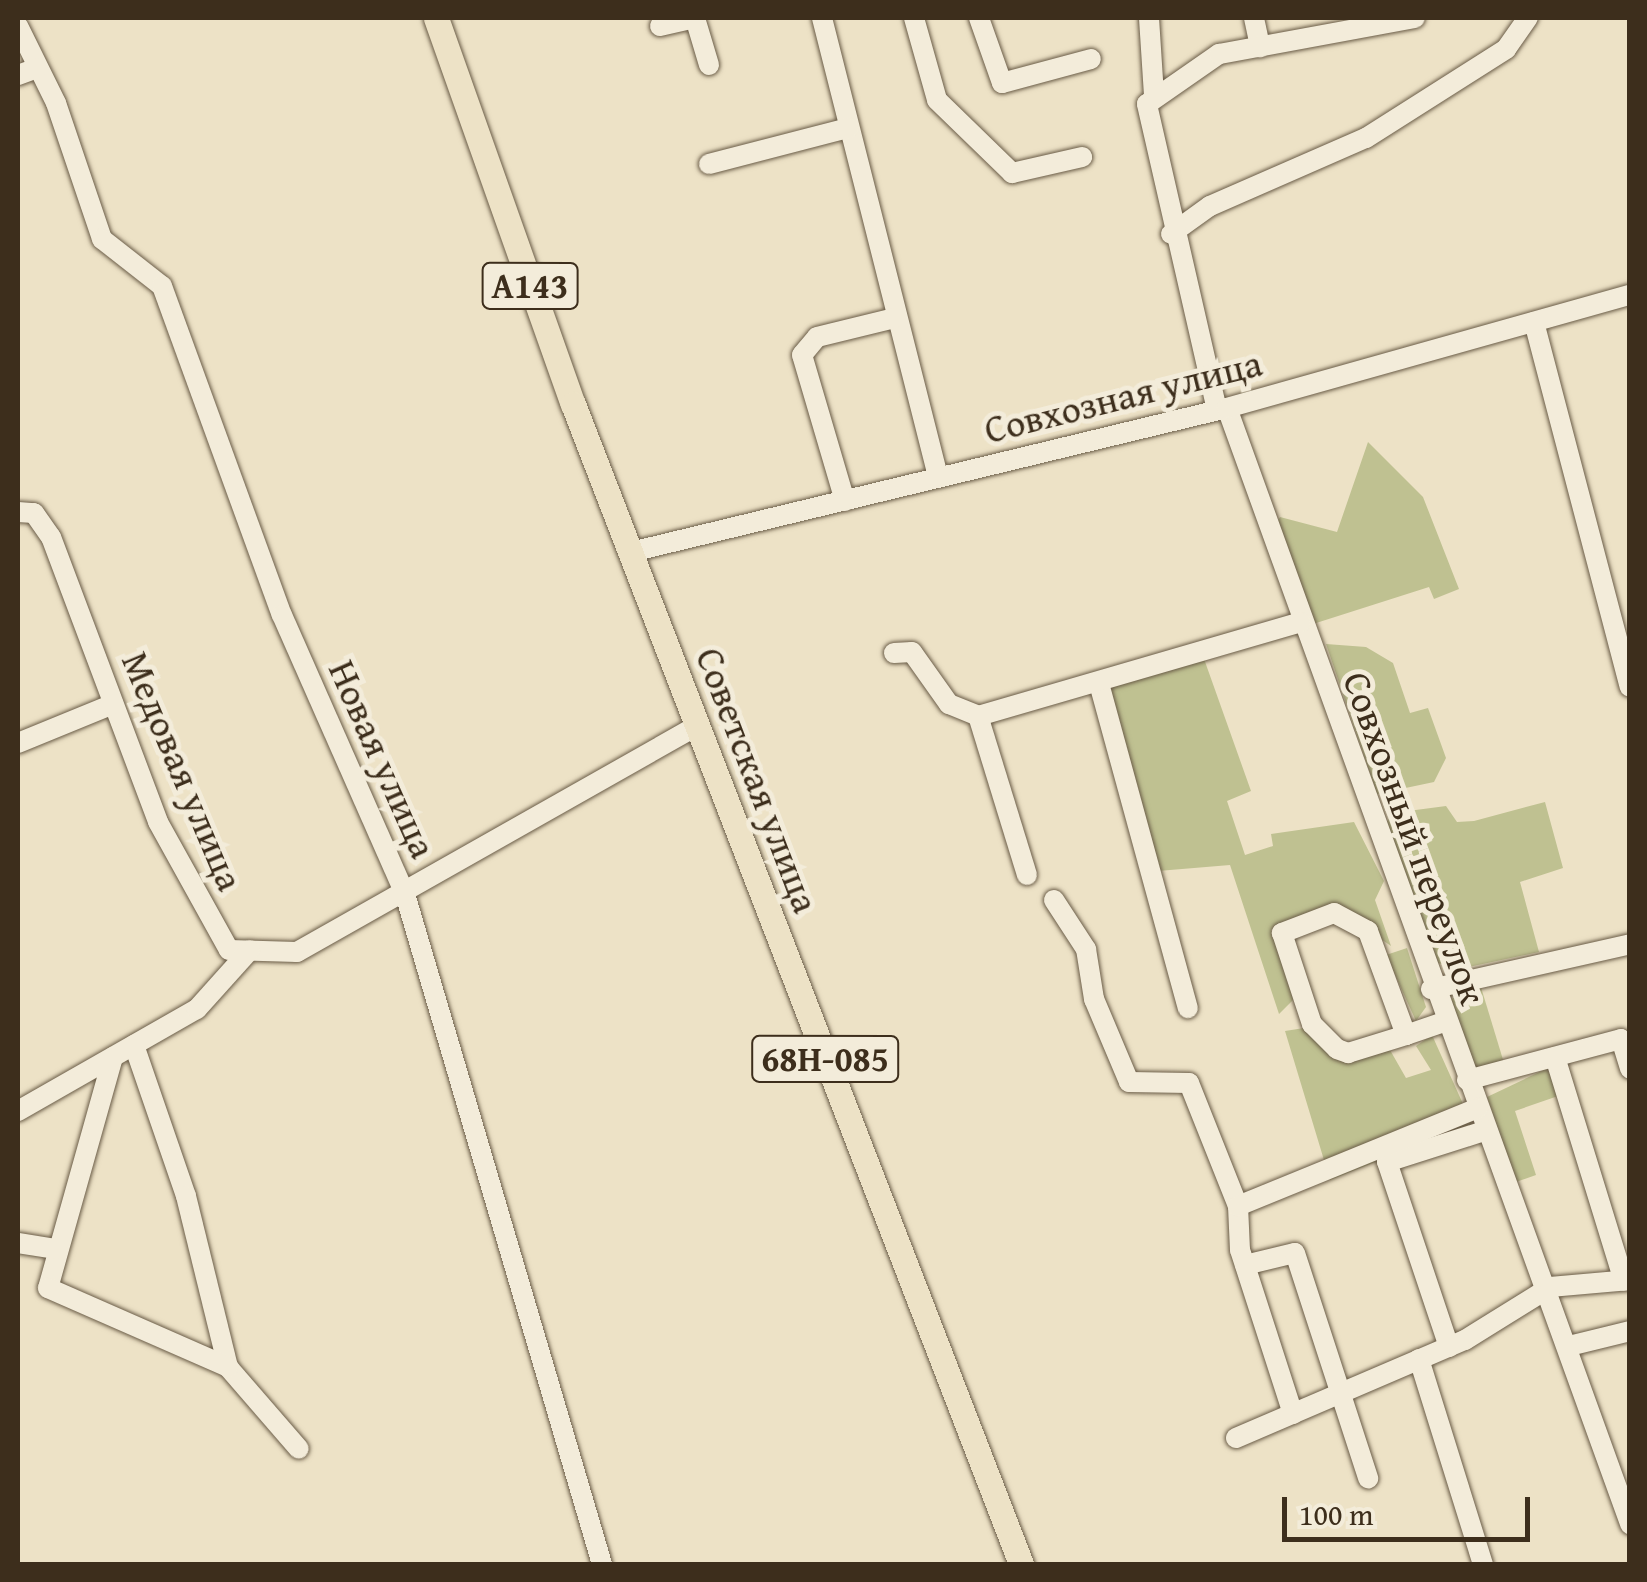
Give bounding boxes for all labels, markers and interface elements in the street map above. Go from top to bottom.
road number: А143 [480,256,580,316]
street label: Совхозная улица [980,340,1266,452]
street label: Советская улица [687,641,829,919]
street label: Медовая улица [112,645,254,897]
street label: Новая улица [319,653,447,865]
street label: Совхозный переулок [1334,665,1496,1011]
road number: 68Н-085 [750,1029,900,1089]
scale bar [1287,1477,1534,1539]
text: 100 m [1299,1492,1373,1536]

